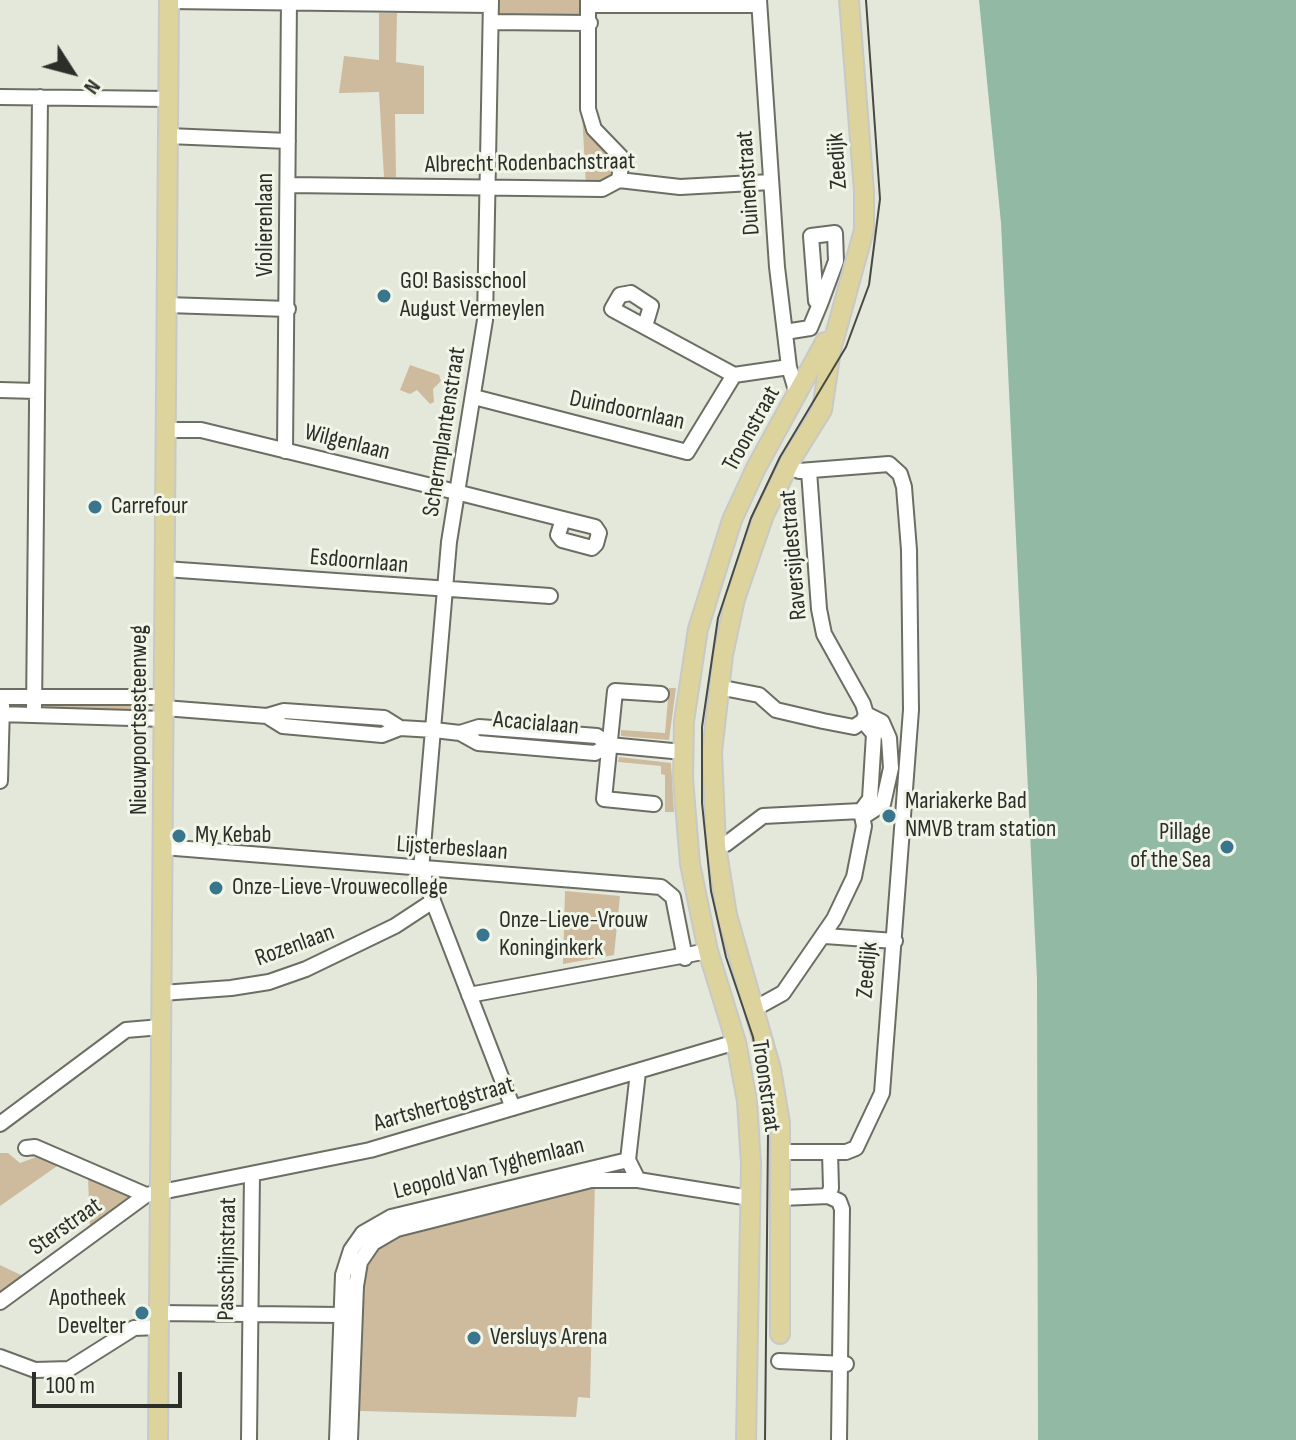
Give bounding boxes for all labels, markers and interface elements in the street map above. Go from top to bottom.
north arrow [32,32,112,112]
text: N [77,74,106,99]
street label: Duinenstraat [731,130,767,236]
street label: Zeedijk [822,132,854,190]
street label: Albrecht Rodenbachstraat [425,148,635,180]
street label: Violierenlaan [252,173,280,277]
place label: GO! Basisschool August Vermeylen [400,268,545,324]
marker: GO! Basisschool August Vermeylen [375,287,393,305]
street label: Schermplantenstraat [417,345,473,519]
street label: Troonstraat [717,381,787,477]
street label: Duindoornlaan [567,385,687,437]
street label: Wilgenlaan [301,418,393,468]
street label: Raversijdestraat [774,489,814,621]
place label: Carrefour [111,493,188,521]
marker: Carrefour [86,498,104,516]
street label: Esdoornlaan [309,543,409,581]
street label: Nieuwpoortsesteenweg [126,625,154,815]
street label: Acacialaan [492,706,580,742]
place label: Mariakerke Bad NMVB tram station [905,788,1056,844]
marker: Mariakerke Bad NMVB tram station [880,807,898,825]
place label: Pillage of the Sea [1130,819,1211,875]
place label: My Kebab [195,822,272,850]
marker: My Kebab [170,827,188,845]
street label: Lijsterbeslaan [395,831,509,867]
marker: Pillage of the Sea [1218,838,1236,856]
place label: Onze-Lieve-Vrouwecollege [232,874,448,902]
marker: Onze-Lieve-Vrouwecollege [207,879,225,897]
place label: Onze-Lieve-Vrouw Koninginkerk [499,907,648,963]
street label: Rozenlaan [252,918,338,974]
marker: Onze-Lieve-Vrouw Koninginkerk [474,926,492,944]
street label: Zeedijk [851,941,885,999]
street label: Troonstraat [744,1038,786,1134]
street label: Aartshertogstraat [370,1071,518,1139]
street label: Leopold Van Tyghemlaan [391,1131,587,1207]
street label: Sterstraat [24,1192,108,1262]
street label: Passchijnstraat [213,1197,243,1321]
place label: Apotheek Develter [49,1285,126,1341]
marker: Apotheek Develter [133,1304,151,1322]
place label: Versluys Arena [490,1324,607,1352]
marker: Versluys Arena [465,1329,483,1347]
scale bar [36,1356,186,1406]
text: 100 m [46,1371,95,1400]

